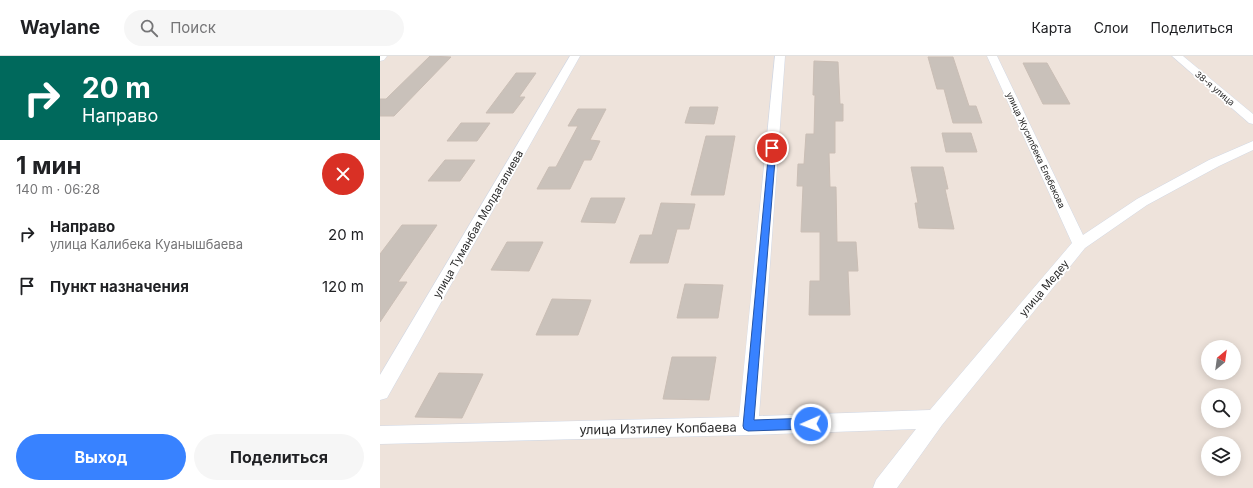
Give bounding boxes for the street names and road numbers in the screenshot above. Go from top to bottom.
street label: 38-я улица [1193,68,1237,108]
street label: улица Жусипбека Елебекова [1004,90,1068,210]
street label: улица Туманбая Молдагалиева [430,148,526,300]
street label: улица Медеу [1016,257,1072,319]
street label: улица Изтилеу Копбаева [579,419,737,437]

